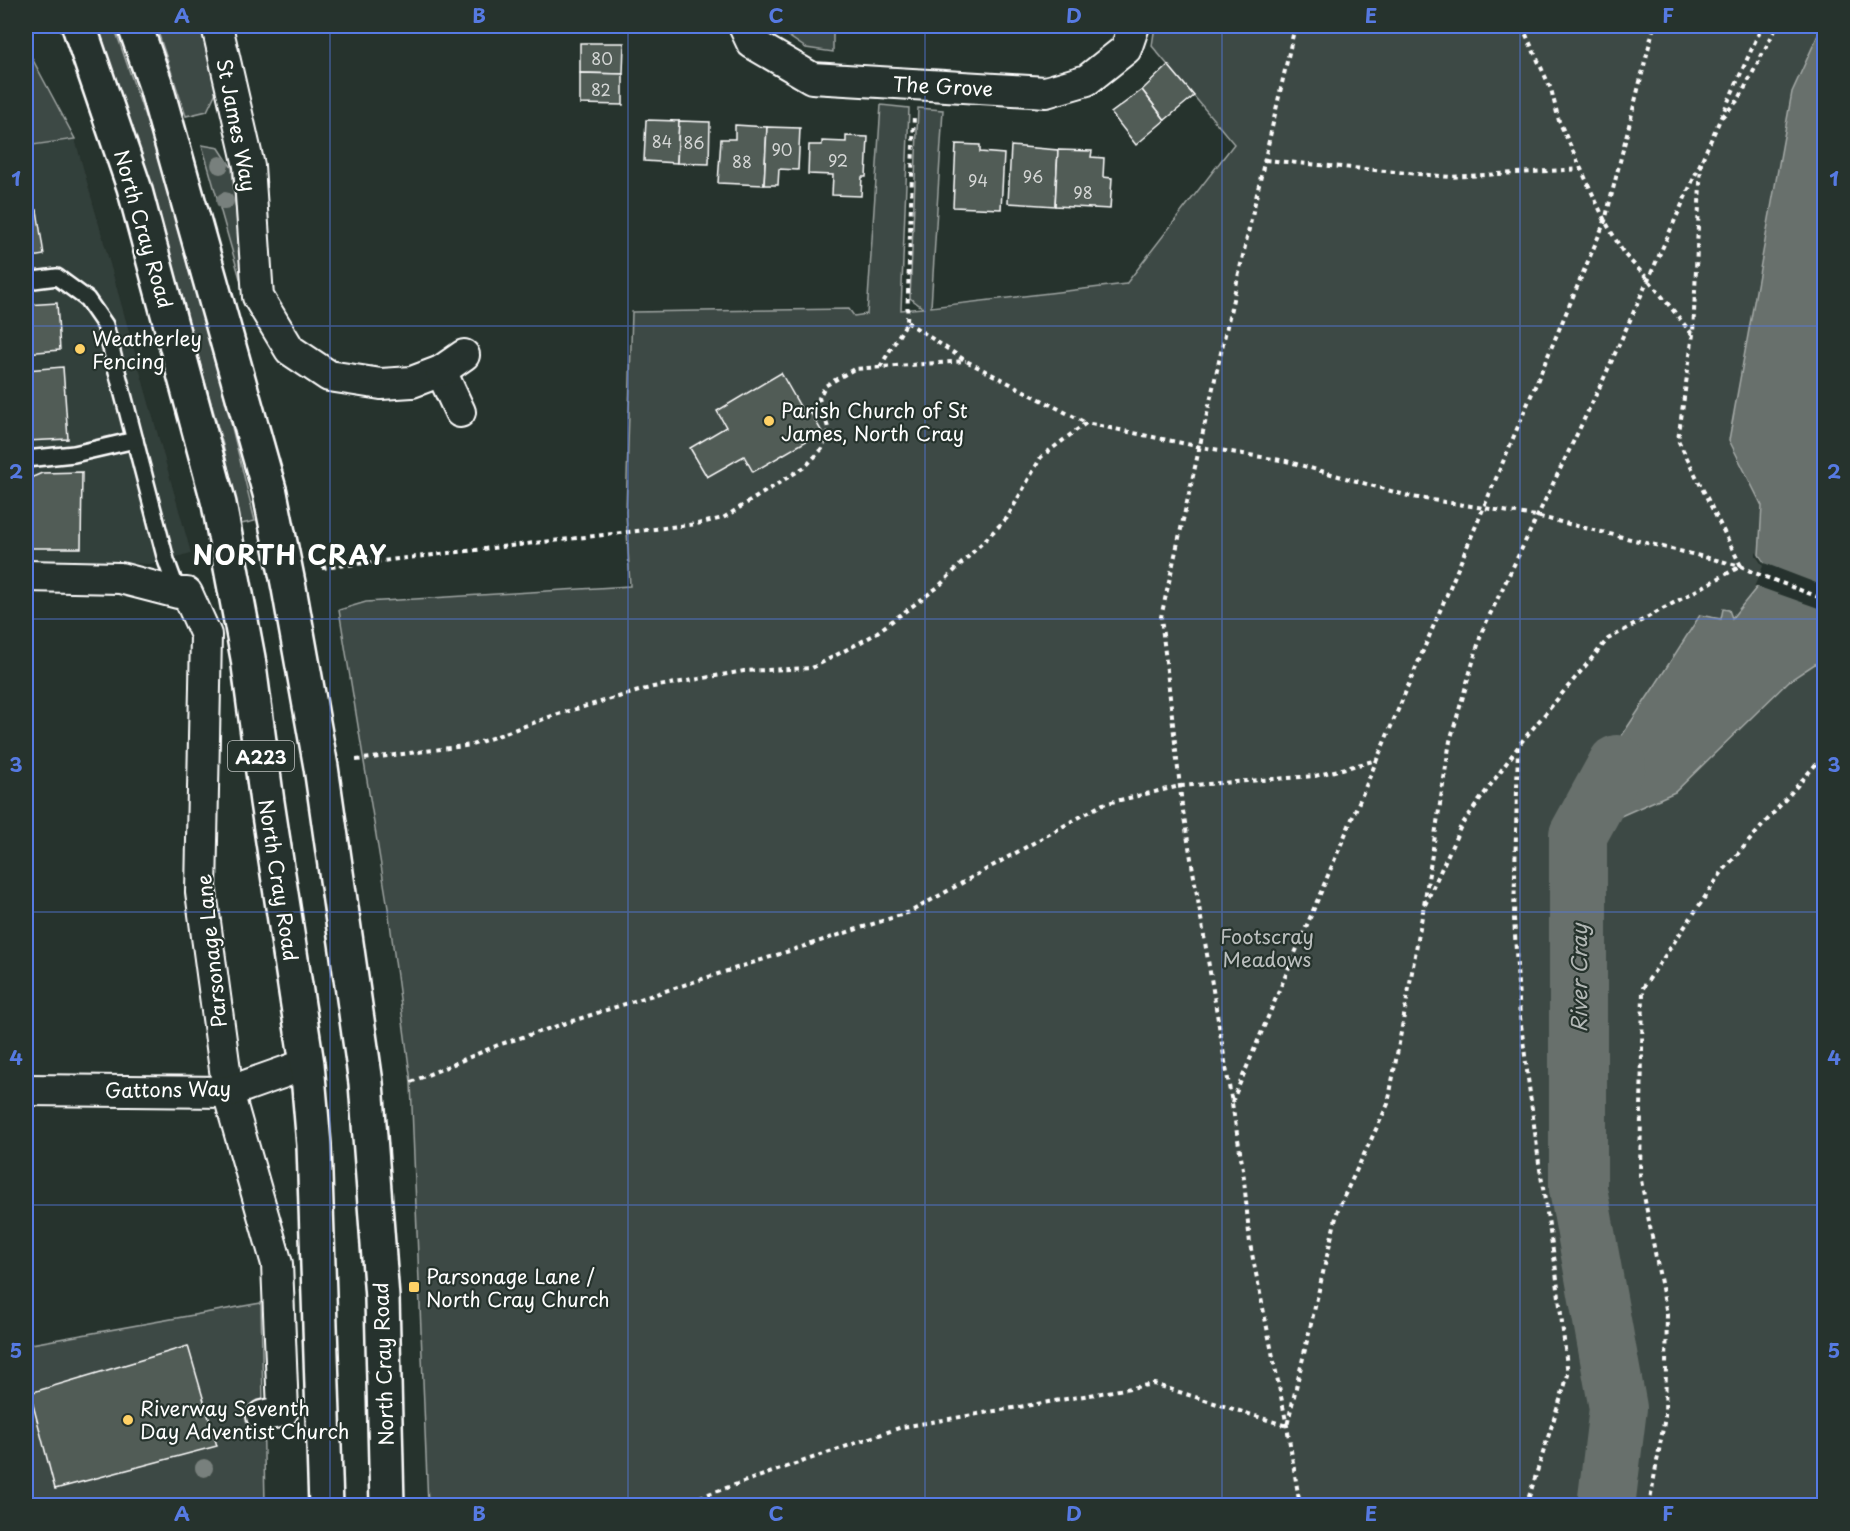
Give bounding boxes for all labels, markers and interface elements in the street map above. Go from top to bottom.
text: A [174,0,190,30]
text: B [472,0,486,30]
text: C [768,0,784,30]
text: D [1066,0,1082,30]
text: E [1365,0,1377,30]
text: F [1662,0,1674,30]
house number: 80 [591,46,613,70]
street label: St James Way [209,56,265,194]
street label: The Grove [892,68,994,104]
house number: 82 [591,77,611,101]
house number: 84 [652,129,672,153]
house number: 86 [684,130,704,154]
house number: 90 [771,137,793,161]
street label: North Cray Road [107,146,181,312]
house number: 92 [828,148,848,172]
house number: 88 [732,149,752,173]
text: 1 [11,163,21,193]
text: 1 [1829,163,1839,193]
house number: 96 [1023,164,1043,188]
house number: 94 [968,168,988,192]
house number: 98 [1073,180,1093,204]
place label: Weatherley Fencing [92,323,202,376]
marker: Weatherley Fencing [73,342,87,356]
place label: Parish Church of St James, North Cray [781,395,968,448]
marker: Parish Church of St James, North Cray [762,414,776,428]
text: 2 [9,456,23,486]
text: 2 [1827,456,1841,486]
district label: NORTH CRAY [192,535,388,574]
road number: A223 [228,741,294,771]
text: 3 [9,749,23,779]
text: 3 [1827,749,1841,779]
street label: North Cray Road [251,797,307,963]
street label: Parsonage Lane [188,873,234,1029]
park label: Footscray Meadows [1220,921,1314,974]
water label: River Cray [1562,922,1594,1032]
text: 4 [9,1042,23,1072]
text: 4 [1827,1042,1841,1072]
street label: Gattons Way [105,1073,231,1105]
place label: Parsonage Lane / North Cray Church [426,1261,610,1314]
marker: Parsonage Lane / North Cray Church [407,1280,421,1294]
street label: North Cray Road [365,1282,401,1446]
text: 5 [10,1335,22,1365]
text: 5 [1828,1335,1840,1365]
place label: Riverway Seventh Day Adventist Church [140,1393,349,1446]
marker: Riverway Seventh Day Adventist Church [121,1413,135,1427]
text: A [174,1498,190,1528]
text: B [472,1498,486,1528]
text: C [768,1498,784,1528]
text: D [1066,1498,1082,1528]
text: E [1365,1498,1377,1528]
text: F [1662,1498,1674,1528]

